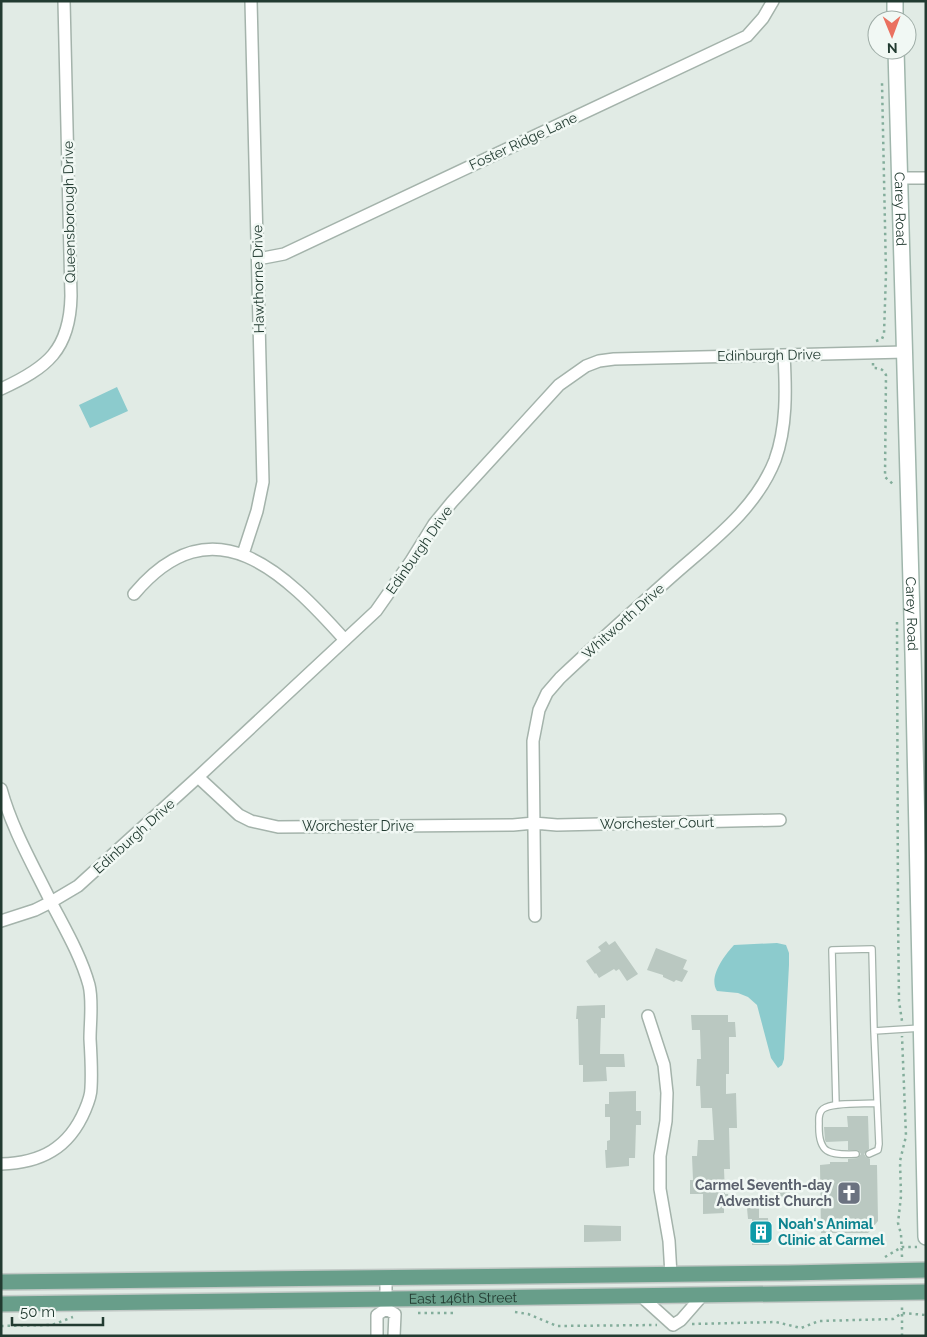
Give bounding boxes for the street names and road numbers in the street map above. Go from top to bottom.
street label: Foster Ridge Lane [466,109,580,173]
street label: Queensborough Drive [60,141,78,283]
street label: Carey Road [891,172,910,246]
street label: Hawthorne Drive [249,225,267,333]
street label: Edinburgh Drive [717,346,821,364]
street label: Edinburgh Drive [383,503,455,597]
street label: Carey Road [903,576,921,651]
street label: Whitworth Drive [579,580,667,662]
street label: Edinburgh Drive [90,795,178,877]
street label: Worchester Court [600,814,715,832]
street label: Worchester Drive [302,818,414,834]
street label: East 146th Street [409,1289,518,1307]

